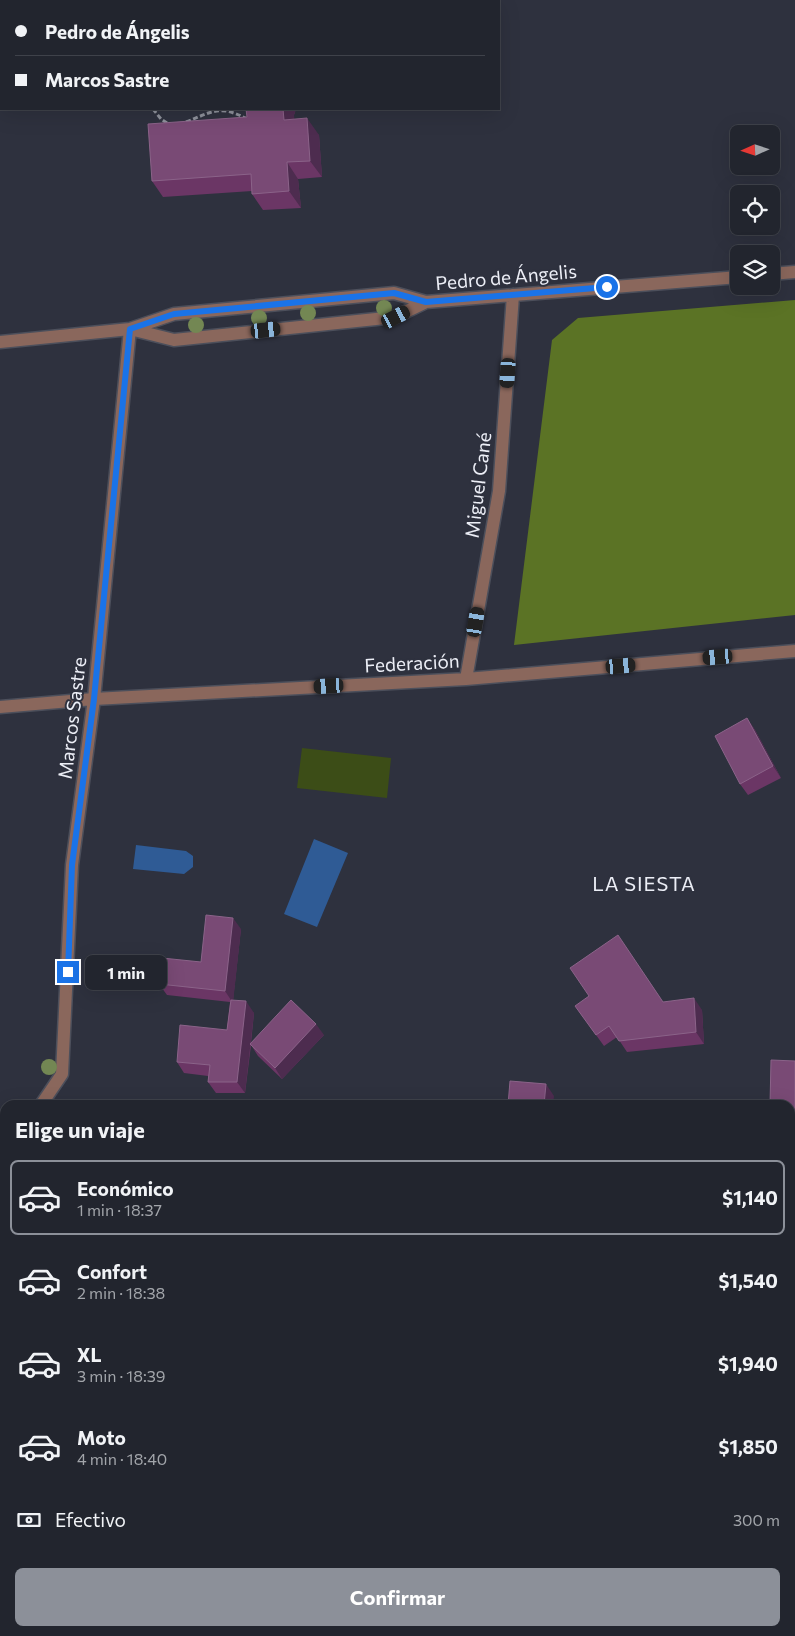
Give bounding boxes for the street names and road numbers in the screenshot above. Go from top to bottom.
street label: Pedro de Ángelis [434,259,578,294]
street label: Miguel Cané [460,431,495,539]
street label: Federación [364,649,460,676]
street label: Marcos Sastre [53,656,90,780]

